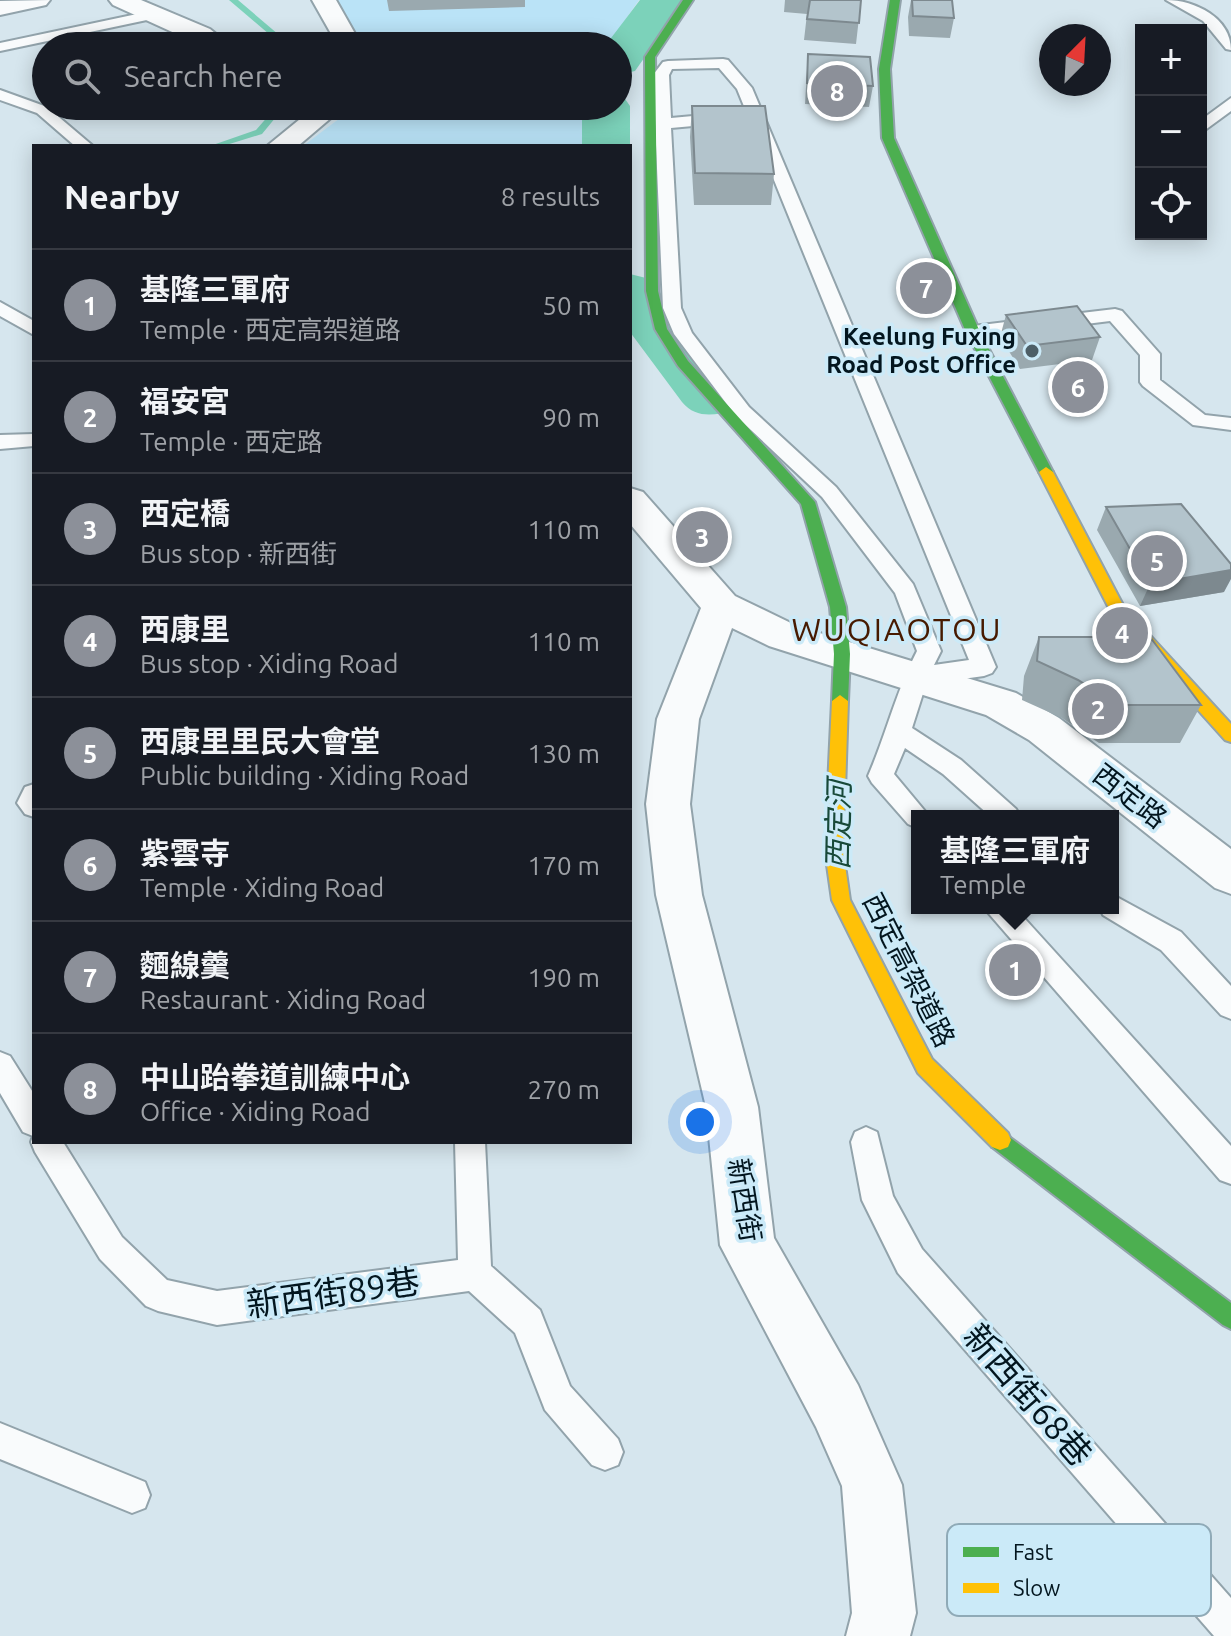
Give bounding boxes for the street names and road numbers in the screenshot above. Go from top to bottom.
street label: 西定路 [1088,758,1173,834]
street label: 西定高架道路 [857,888,961,1052]
street label: 新西街 [724,1156,767,1244]
street label: 新西街89巷 [244,1261,422,1323]
street label: 新西街68巷 [957,1316,1100,1473]

